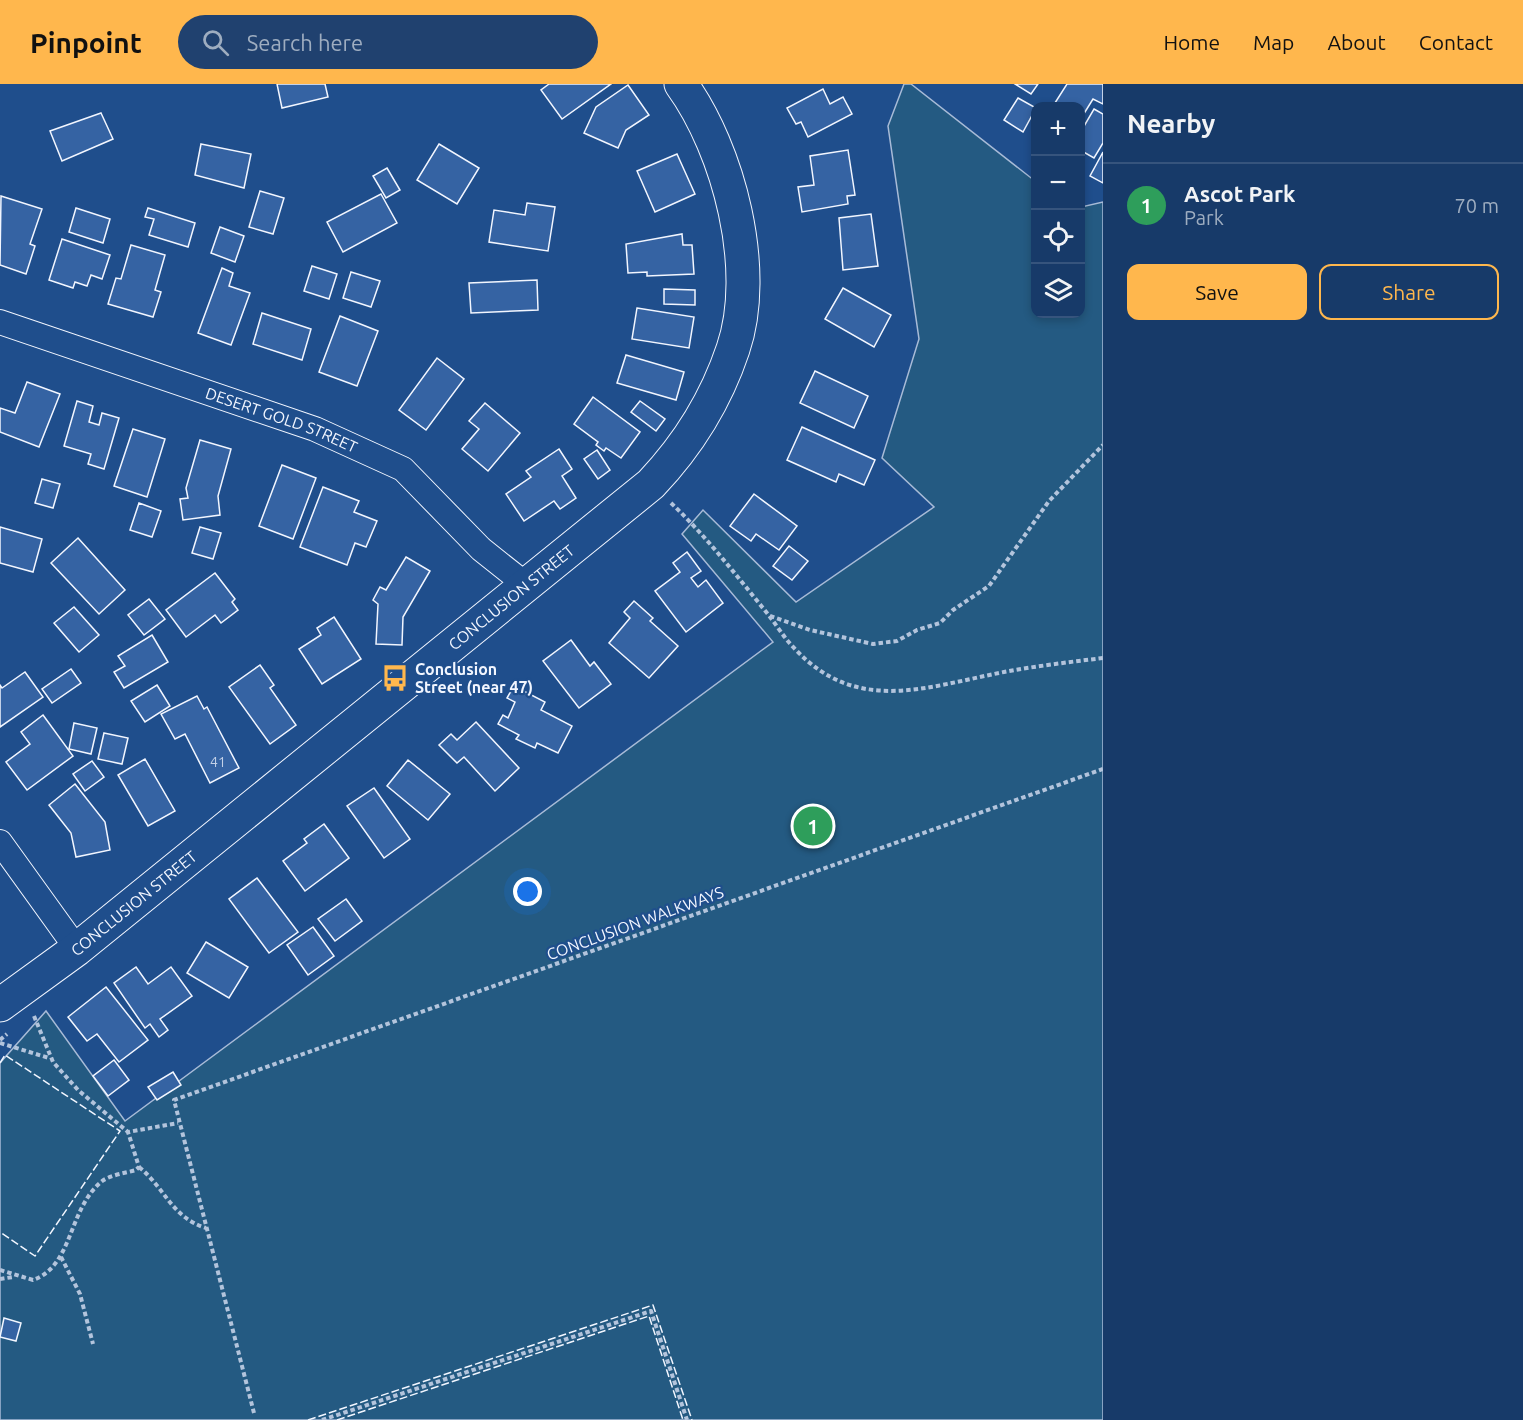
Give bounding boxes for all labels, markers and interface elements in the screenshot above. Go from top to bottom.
search box [178,15,598,69]
icon: search [199,26,232,59]
text: Pinpoint [30,27,142,58]
text: Search here [247,30,363,55]
text: Home [1163,30,1220,54]
text: Map [1253,30,1294,54]
text: About [1327,30,1386,54]
text: Contact [1419,30,1493,54]
map controls [1031,102,1085,318]
button: + [1031,102,1085,156]
text: Nearby [1127,109,1215,138]
button: − [1031,156,1085,210]
text: Ascot Park [1184,181,1295,206]
text: 1 [1141,194,1152,217]
text: 70 m [1455,194,1499,217]
text: Park [1184,206,1224,229]
button: locate [1031,210,1085,264]
button: layers [1031,264,1085,318]
button: Save [1127,264,1307,320]
button: Share [1319,264,1499,320]
street label: DESERT GOLD STREET [203,384,360,456]
street label: CONCLUSION STREET [445,541,578,653]
place label: Conclusion Street (near 47) [415,660,533,697]
bus stop icon: Conclusion Street (near 47) [380,663,410,693]
house number: 41 [210,754,226,770]
pin: 1 [794,804,832,848]
street label: CONCLUSION STREET [67,847,200,959]
your location [513,877,542,906]
street label: CONCLUSION WALKWAYS [544,883,726,963]

